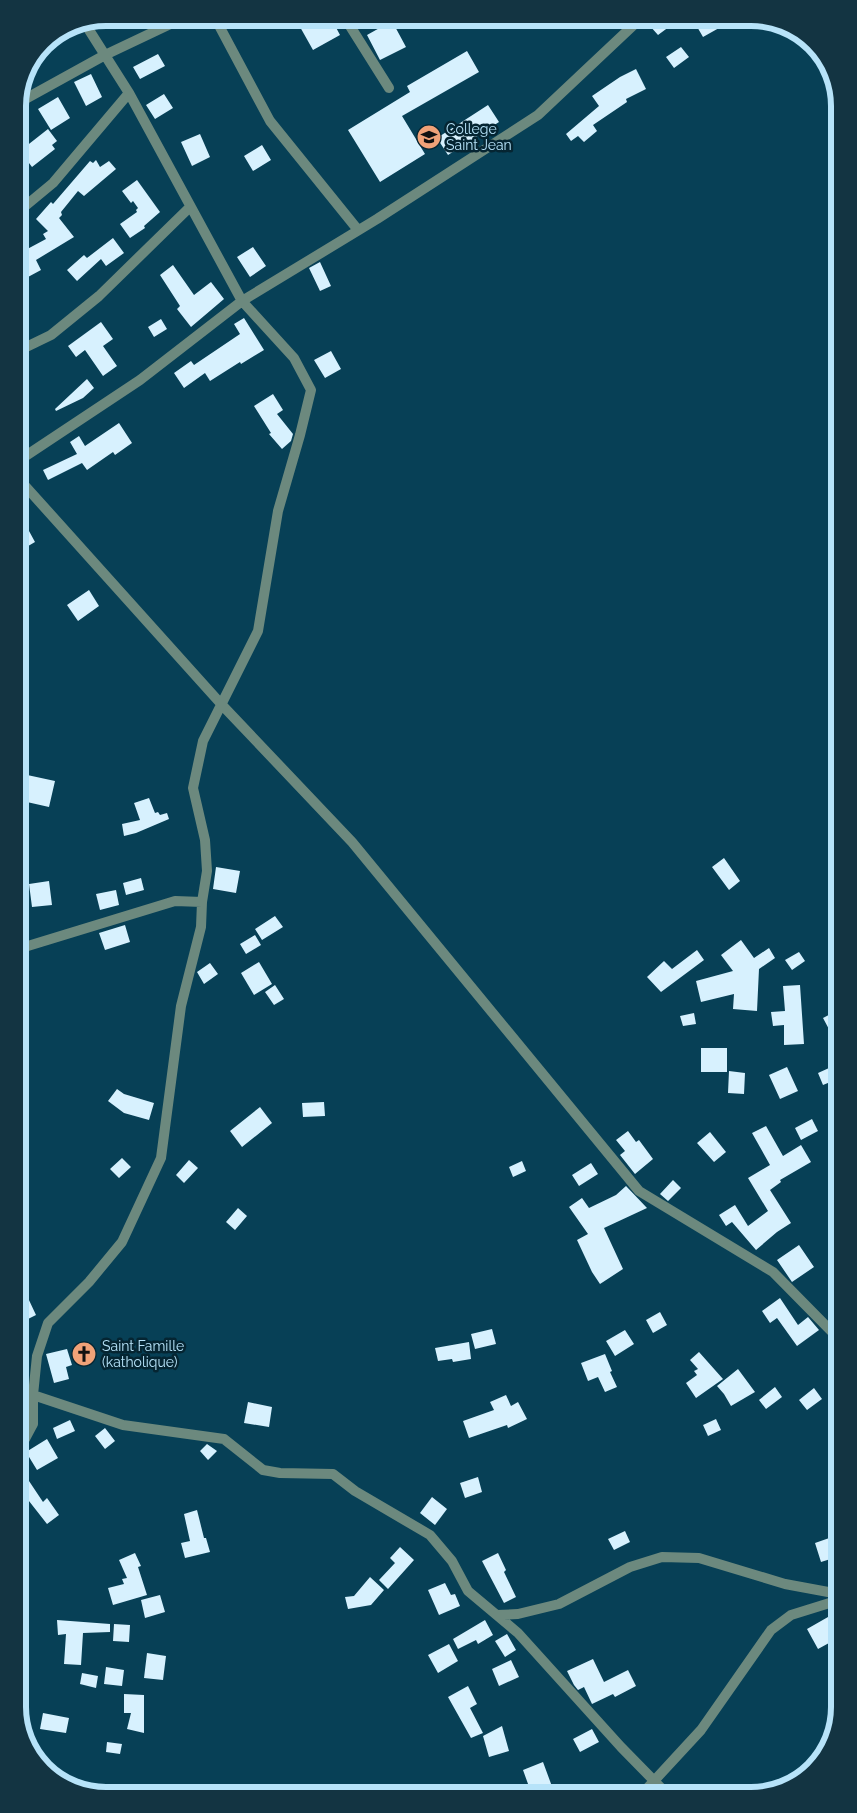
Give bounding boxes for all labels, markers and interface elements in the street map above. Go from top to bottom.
place label: College Saint Jean [446,121,512,153]
school or university icon: College Saint Jean [416,124,442,150]
place label: Saint Famille (katholique) [102,1338,184,1370]
church icon: Saint Famille (katholique) [71,1341,97,1367]

